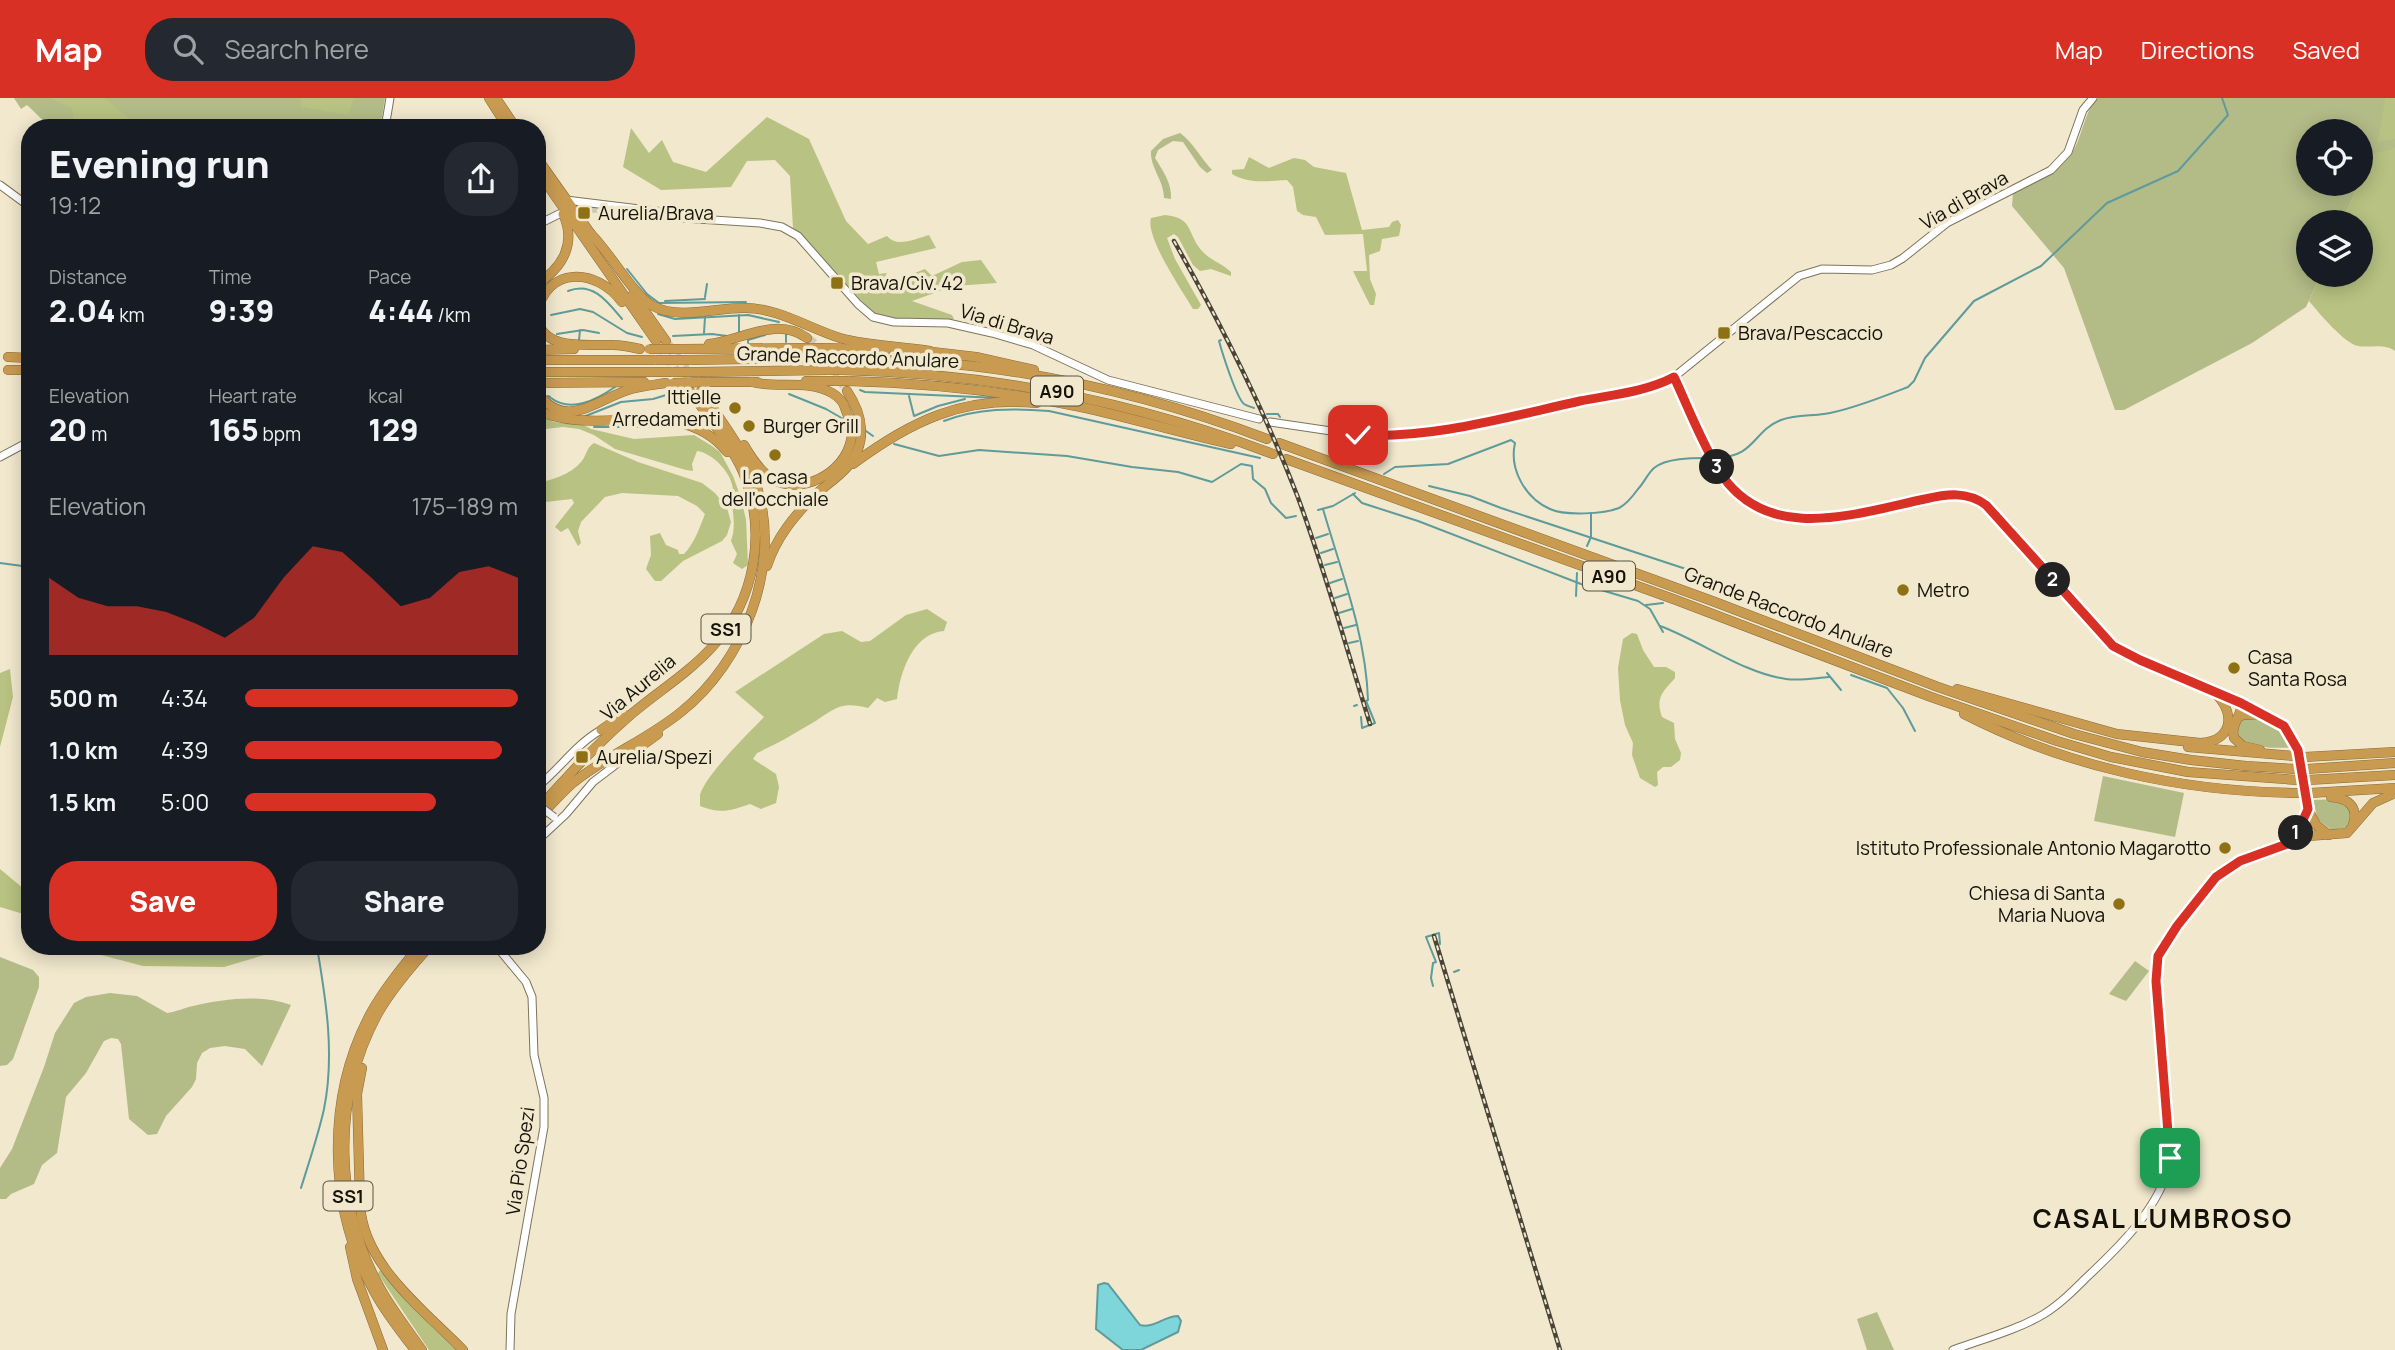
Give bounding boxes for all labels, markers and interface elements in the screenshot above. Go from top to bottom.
search box [145,18,635,81]
text: Map [35,27,103,72]
icon: search [169,30,207,68]
text: Search here [225,31,369,67]
text: Map [2055,33,2103,66]
text: Directions [2141,33,2254,66]
text: Saved [2292,33,2360,66]
map controls [2296,119,2373,287]
button: locate [2296,119,2373,196]
text: Evening run [49,137,270,189]
button: share [444,142,518,216]
street label: Via di Brava [1915,164,2013,236]
text: 19:12 [49,189,101,221]
place label: Aurelia/Brava [598,200,714,226]
marker: Aurelia/Brava [576,205,592,221]
button: layers [2296,210,2373,287]
text: Distance [49,264,127,290]
text: Time [209,264,252,290]
text: Pace [368,264,411,290]
place label: Brava/Civ. 42 [851,270,963,296]
marker: Brava/Civ. 42 [829,275,845,291]
text: 2.04 [49,290,115,331]
text: 9:39 [209,290,274,331]
text: 4:44 [368,290,434,331]
street label: Via di Brava [957,297,1057,351]
text: km [115,302,145,328]
text: /km [434,302,471,328]
place label: Brava/Pescaccio [1738,320,1883,346]
marker: Brava/Pescaccio [1716,325,1732,341]
street label: Grande Raccordo Anulare [736,340,960,374]
road number: A90 [1031,376,1083,405]
text: Elevation [49,383,129,409]
text: Heart rate [209,383,297,409]
text: kcal [368,383,403,409]
place label: Ittielle Arredamenti [612,384,721,432]
marker: Ittielle Arredamenti [727,400,743,416]
pin [1328,405,1388,465]
text: 20 [49,409,87,450]
text: 165 [209,409,259,450]
text: 129 [368,409,419,450]
place label: Burger Grill [763,413,859,439]
icon: check [1339,416,1377,454]
marker: Burger Grill [741,418,757,434]
text: m [87,421,107,447]
text: bpm [259,421,301,447]
marker: La casa dell'occhiale [767,447,783,463]
pin: 3 [1700,450,1734,484]
text: 3 [1711,453,1722,479]
place label: La casa dell'occhiale [721,464,829,512]
text: Elevation [49,490,146,522]
text: 175–189 m [412,490,518,522]
street label: Grande Raccordo Anulare [1681,560,1897,664]
road number: A90 [1583,562,1635,590]
pin: 2 [2036,562,2070,598]
text: 2 [2047,566,2058,592]
place label: Metro [1917,577,1970,603]
marker: Metro [1895,582,1911,598]
road number: SS1 [702,614,750,644]
place label: Casa Santa Rosa [2248,644,2347,692]
street label: Via Aurelia [595,648,681,726]
marker: Casa Santa Rosa [2226,660,2242,676]
text: 500 m [49,682,118,714]
text: 4:34 [161,682,208,714]
text: 1.0 km [49,734,118,766]
text: 4:39 [161,734,208,766]
place label: Aurelia/Spezi [596,744,712,770]
marker: Aurelia/Spezi [574,749,590,765]
text: 1.5 km [49,786,116,818]
text: 5:00 [161,786,209,818]
pin: 1 [2278,816,2314,850]
text: 1 [2291,819,2300,845]
place label: Istituto Professionale Antonio Magarotto [1856,835,2211,861]
marker: Istituto Professionale Antonio Magarotto [2217,840,2233,856]
button: Save [49,861,277,941]
button: Share [291,861,518,941]
place label: Chiesa di Santa Maria Nuova [1969,880,2105,928]
marker: Chiesa di Santa Maria Nuova [2111,896,2127,912]
street label: Via Pio Spezi [500,1105,540,1217]
pin [2140,1128,2200,1188]
icon: arrive [2151,1139,2189,1177]
road number: SS1 [324,1182,372,1210]
district label: CASAL LUMBROSO [2033,1200,2293,1236]

